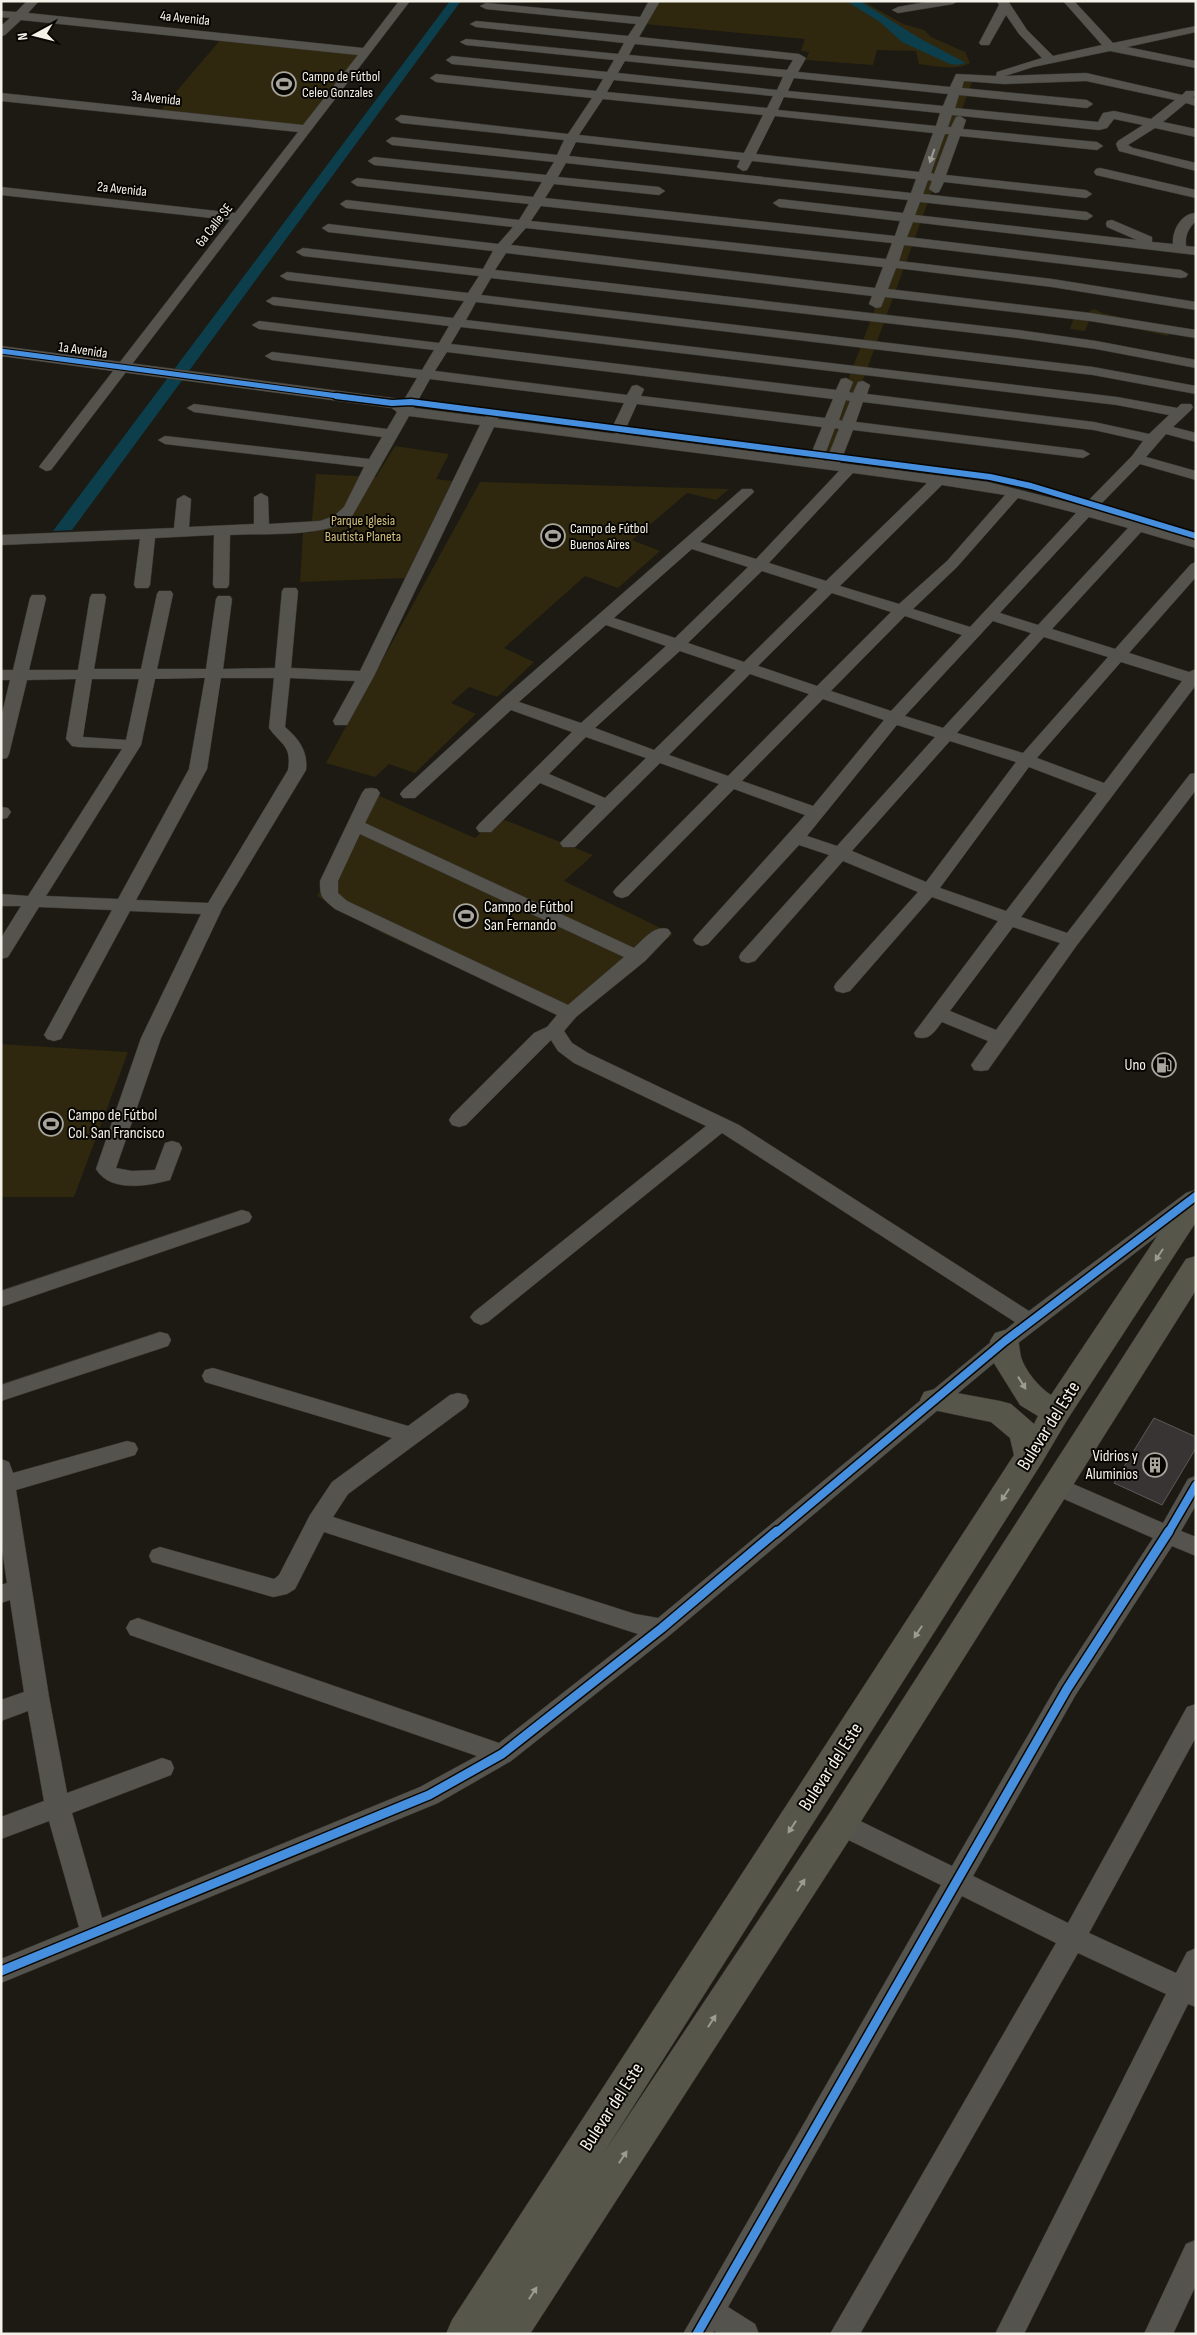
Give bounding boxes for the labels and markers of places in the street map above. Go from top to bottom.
place label: Campo de Fútbol Celeo Gonzales [302,68,380,101]
sports icon: Campo de Fútbol Celeo Gonzales [271,71,297,97]
place label: Campo de Fútbol Buenos Aires [570,520,648,553]
sports icon: Campo de Fútbol Buenos Aires [540,523,566,549]
place label: Campo de Fútbol San Fernando [484,898,573,935]
sports icon: Campo de Fútbol San Fernando [453,903,479,929]
fuel station icon: Uno [1151,1052,1177,1078]
place label: Uno [1125,1056,1146,1075]
place label: Campo de Fútbol Col. San Francisco [68,1106,165,1143]
sports icon: Campo de Fútbol Col. San Francisco [38,1111,64,1137]
place label: Vidrios y Aluminios [1085,1447,1138,1484]
building icon: Vidrios y Aluminios [1142,1452,1168,1478]

